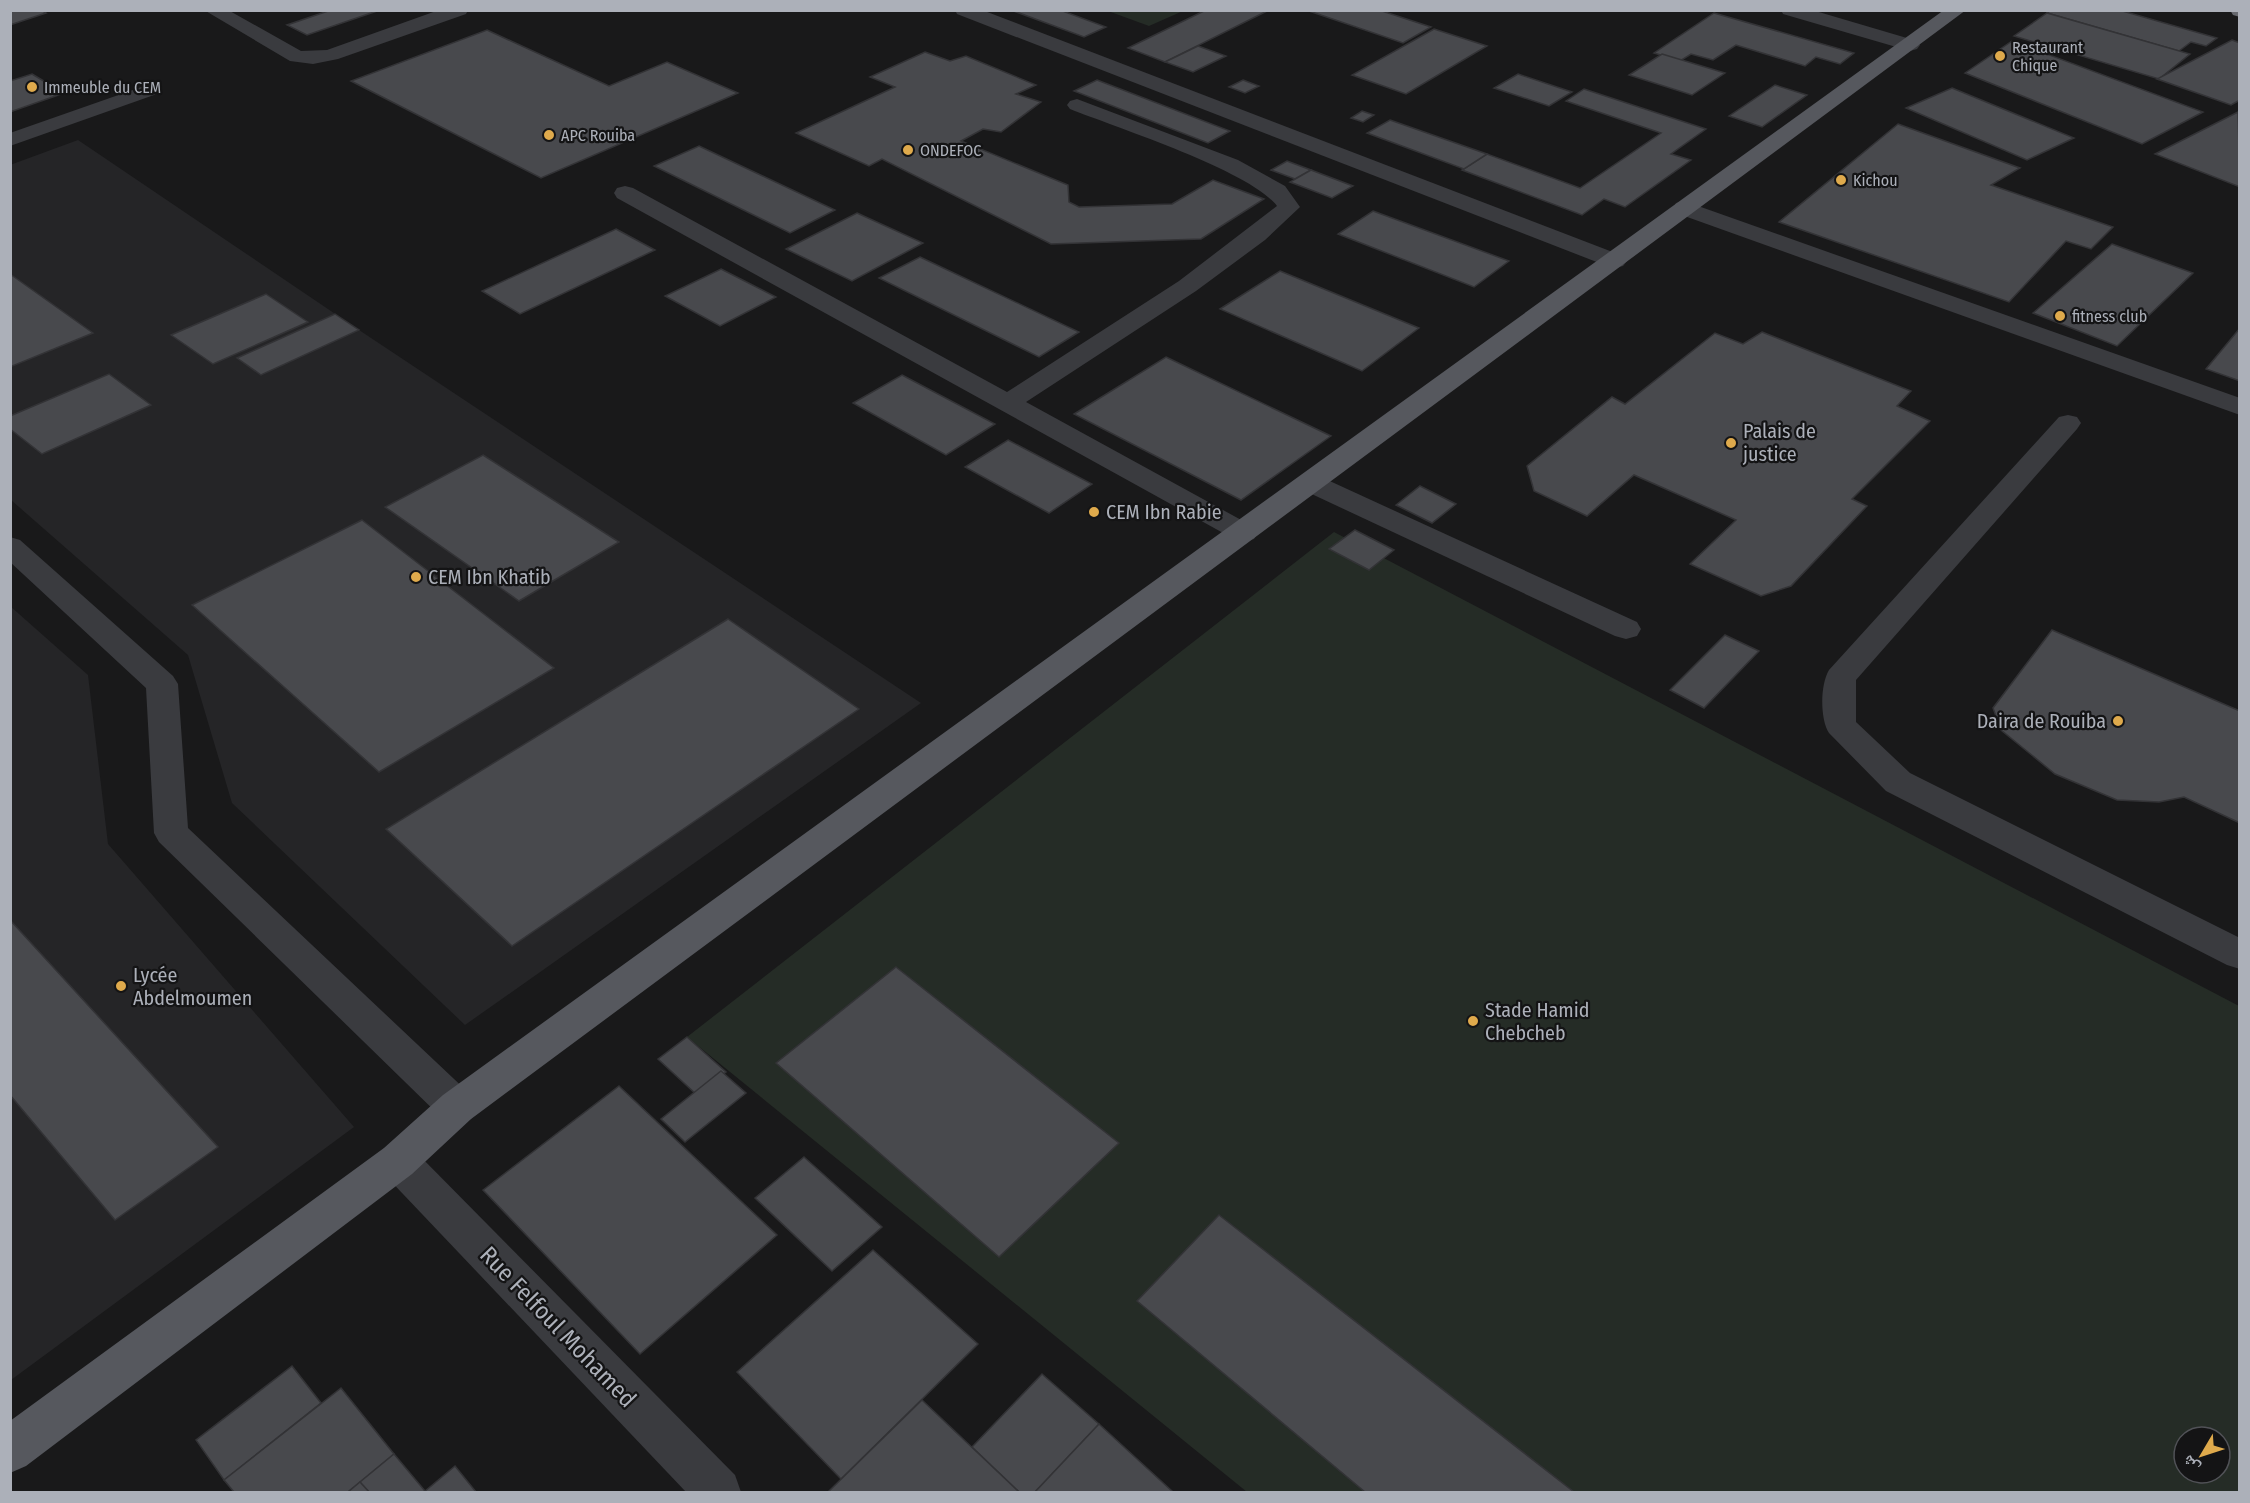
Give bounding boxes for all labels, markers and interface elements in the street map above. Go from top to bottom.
place label: Restaurant Chique [2012,38,2084,75]
marker: Restaurant Chique [1993,49,2007,63]
place label: Immeuble du CEM [44,78,161,97]
marker: Immeuble du CEM [25,80,39,94]
place label: APC Rouiba [561,126,635,145]
marker: APC Rouiba [542,128,556,142]
place label: ONDEFOC [920,141,981,160]
marker: ONDEFOC [901,143,915,157]
place label: Kichou [1853,171,1898,190]
marker: Kichou [1834,173,1848,187]
place label: fitness club [2072,307,2147,326]
marker: fitness club [2053,309,2067,323]
place label: Palais de justice [1742,419,1816,466]
marker: Palais de justice [1724,436,1738,450]
place label: CEM Ibn Rabie [1106,500,1222,524]
marker: CEM Ibn Rabie [1087,505,1101,519]
place label: CEM Ibn Khatib [428,565,551,589]
marker: CEM Ibn Khatib [409,570,423,584]
place label: Daira de Rouiba [1977,709,2106,733]
marker: Daira de Rouiba [2111,714,2125,728]
place label: Lycée Abdelmoumen [133,963,252,1010]
marker: Lycée Abdelmoumen [114,979,128,993]
place label: Stade Hamid Chebcheb [1485,998,1589,1045]
marker: Stade Hamid Chebcheb [1466,1014,1480,1028]
street label: Rue Felfoul Mohamed [474,1241,642,1413]
north arrow [2172,1425,2232,1485]
text: ش [2178,1452,2203,1477]

